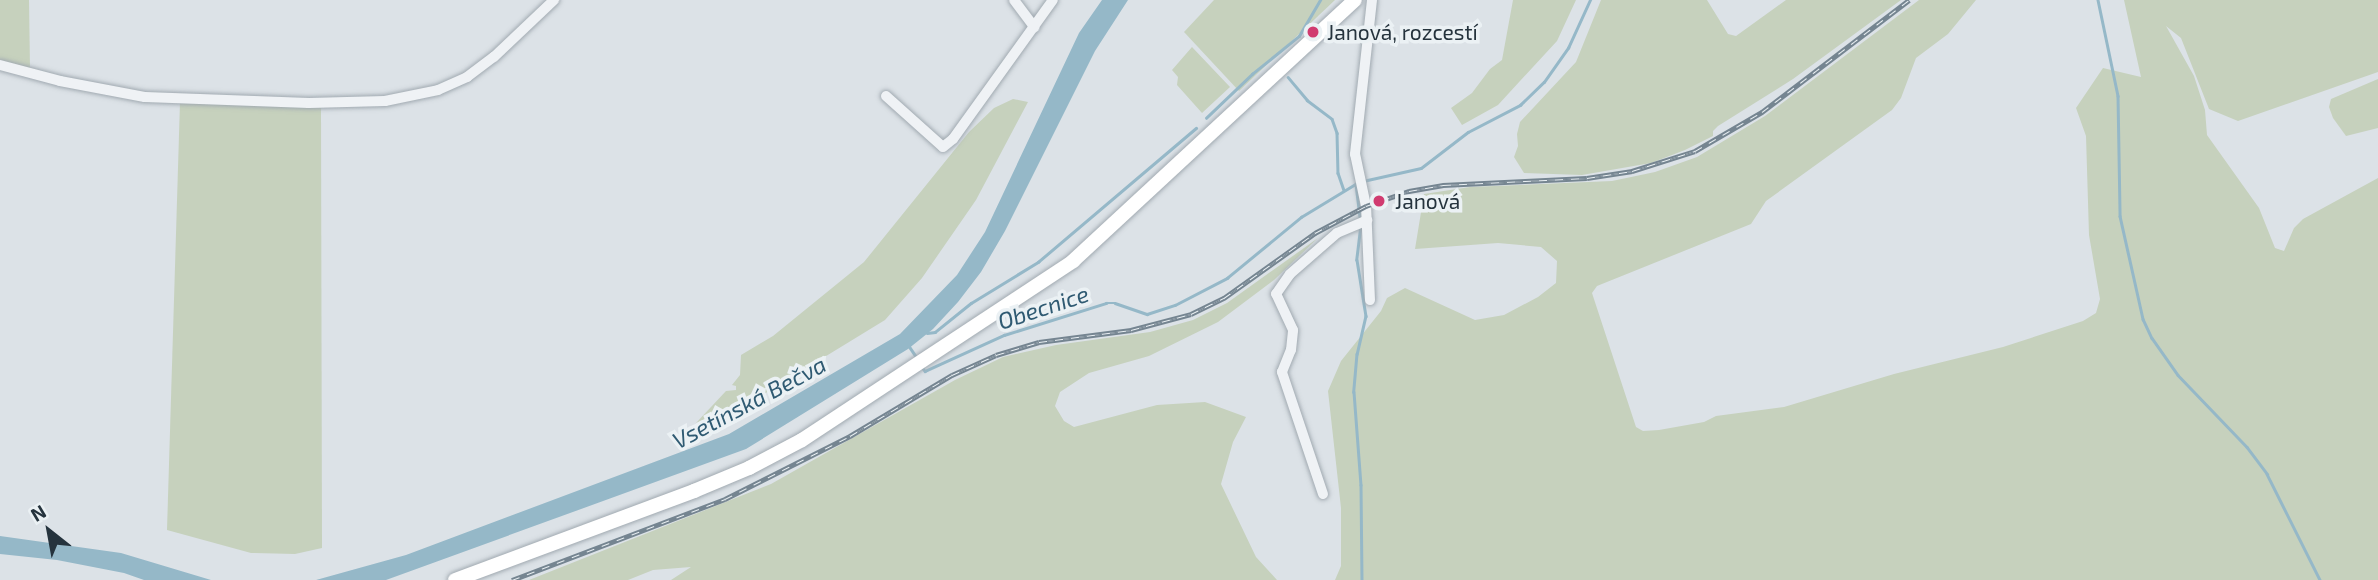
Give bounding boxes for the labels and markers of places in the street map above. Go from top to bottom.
place label: Janová, rozcestí [1327,19,1478,45]
marker: Janová, rozcestí [1305,24,1321,40]
place label: Janová [1395,188,1460,214]
marker: Janová [1369,191,1389,211]

